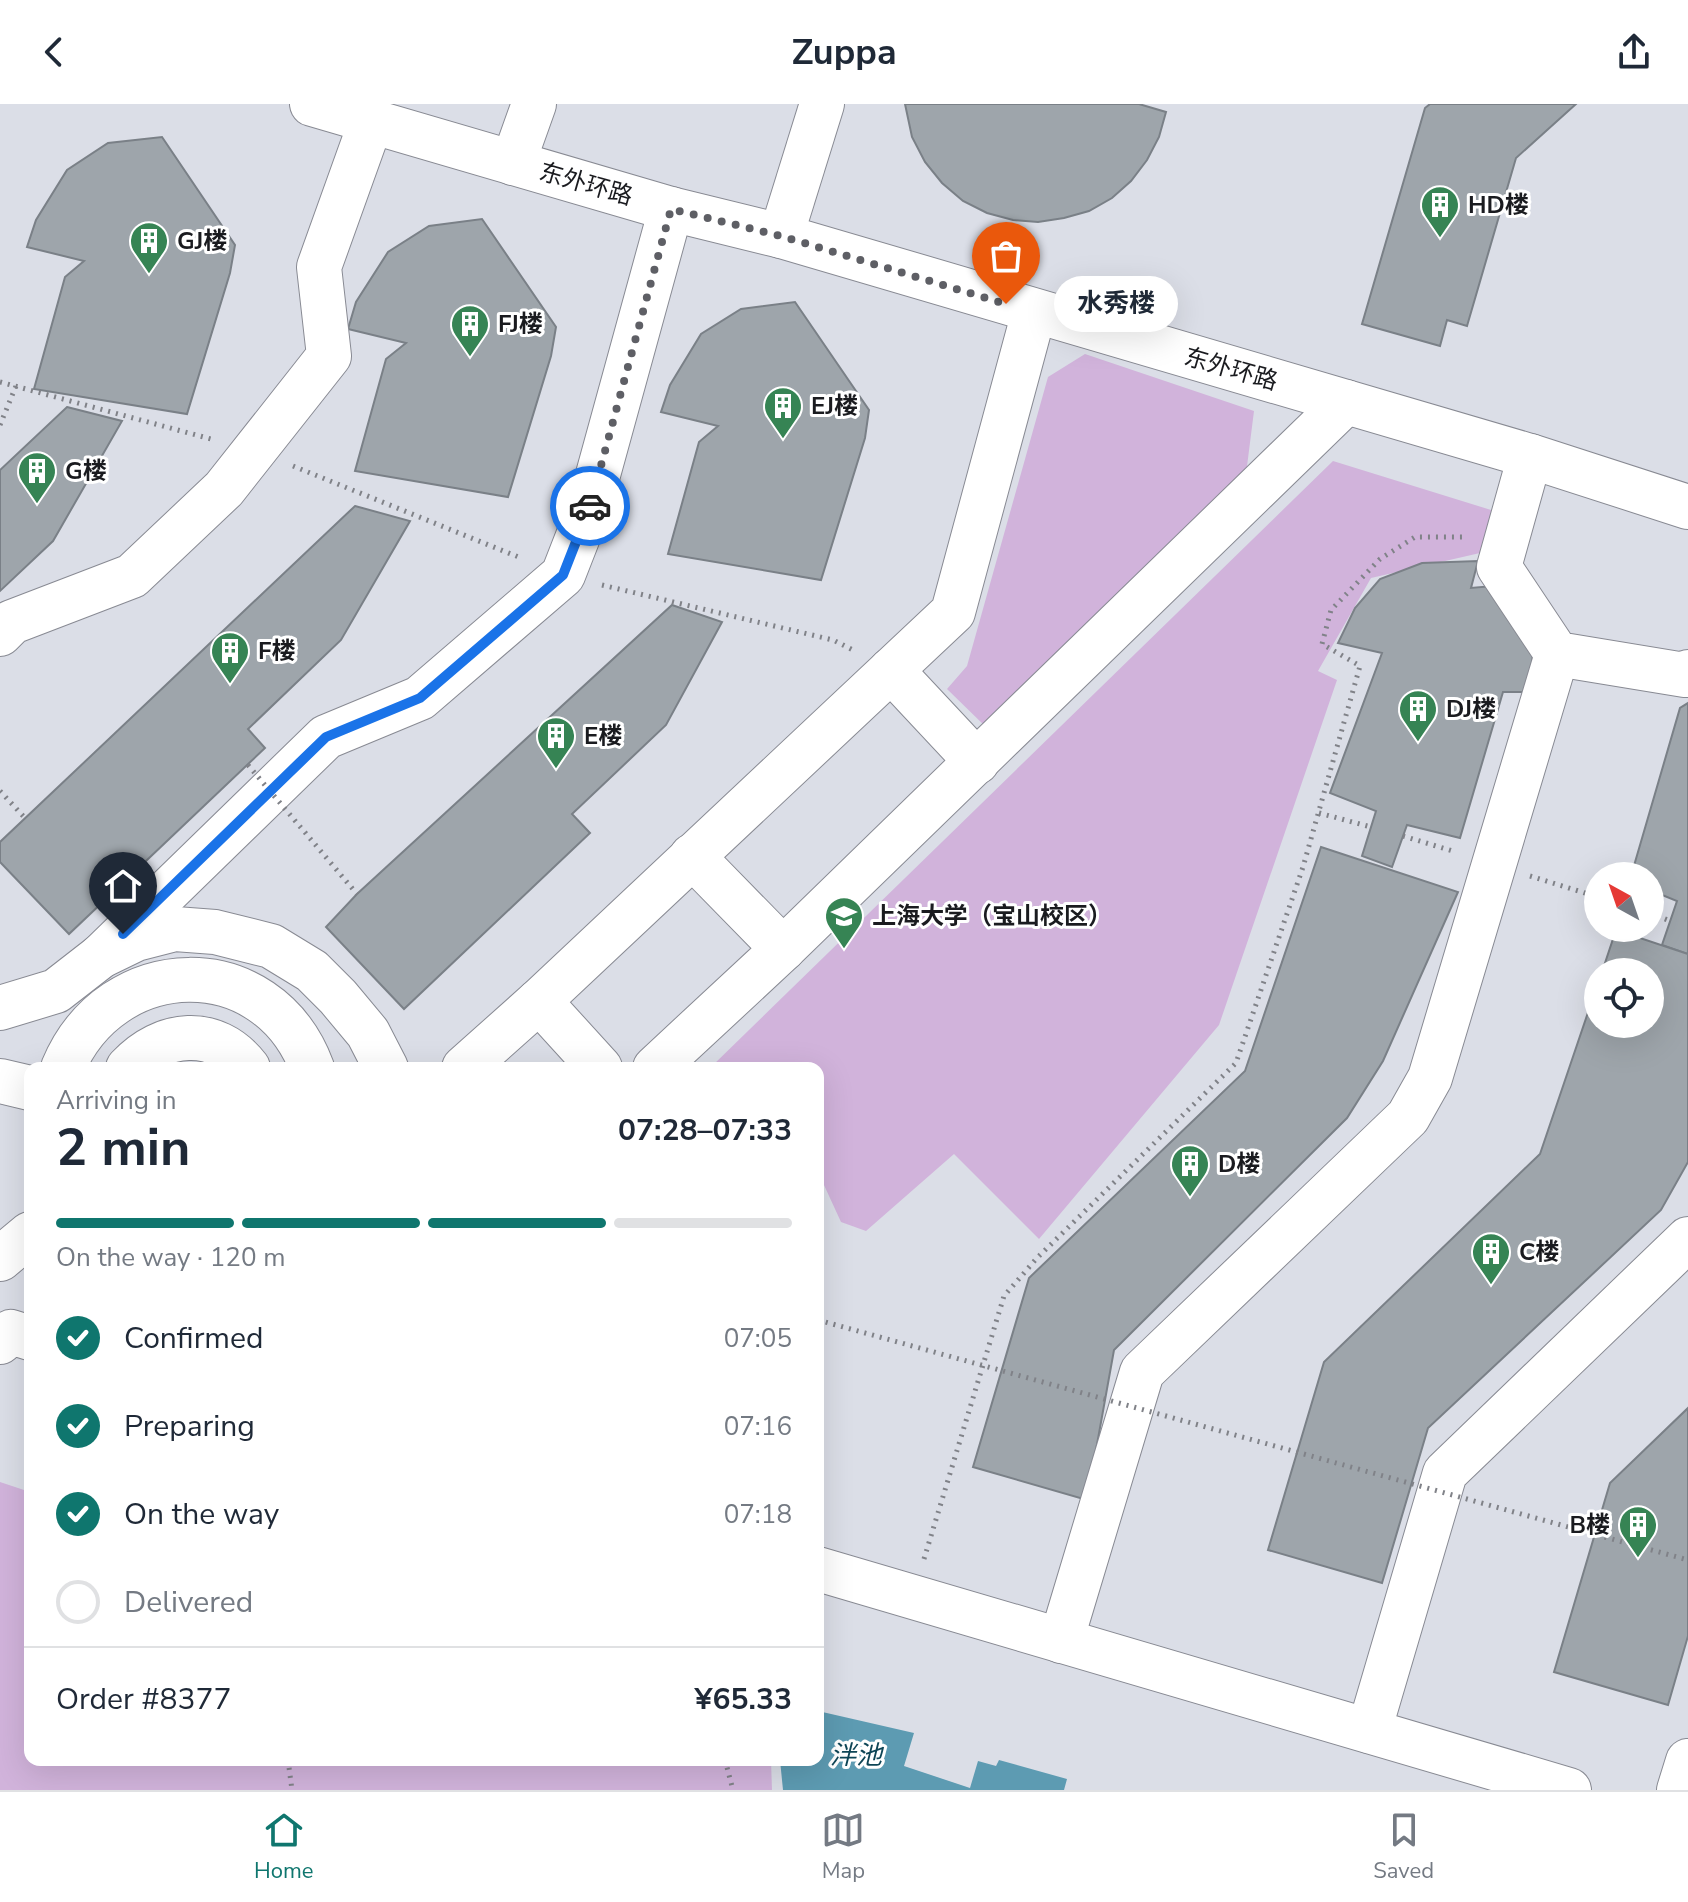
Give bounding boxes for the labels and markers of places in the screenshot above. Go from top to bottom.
building icon: HD楼 [1419,184,1461,239]
place label: HD楼 [1468,189,1529,221]
building icon: GJ楼 [128,220,170,275]
pin [972,222,1040,304]
place label: GJ楼 [177,225,227,257]
callout: 水秀楼 [1054,276,1178,332]
building icon: FJ楼 [449,303,491,358]
place label: FJ楼 [498,308,543,340]
building icon: EJ楼 [762,385,804,440]
place label: EJ楼 [811,390,858,422]
building icon: G楼 [16,450,58,505]
place label: G楼 [65,455,107,487]
building icon: F楼 [209,630,251,685]
place label: F楼 [258,635,296,667]
building icon: DJ楼 [1397,688,1439,743]
place label: DJ楼 [1446,693,1496,725]
building icon: E楼 [535,715,577,770]
place label: E楼 [584,720,622,752]
pin [89,852,157,934]
school or university icon: 上海大学（宝山校区） [823,895,865,950]
place label: 上海大学（宝山校区） [872,900,1112,932]
building icon: D楼 [1169,1143,1211,1198]
place label: D楼 [1218,1148,1260,1180]
building icon: C楼 [1470,1231,1512,1286]
place label: C楼 [1519,1236,1559,1268]
building icon: B楼 [1617,1504,1659,1559]
place label: B楼 [1569,1509,1610,1541]

